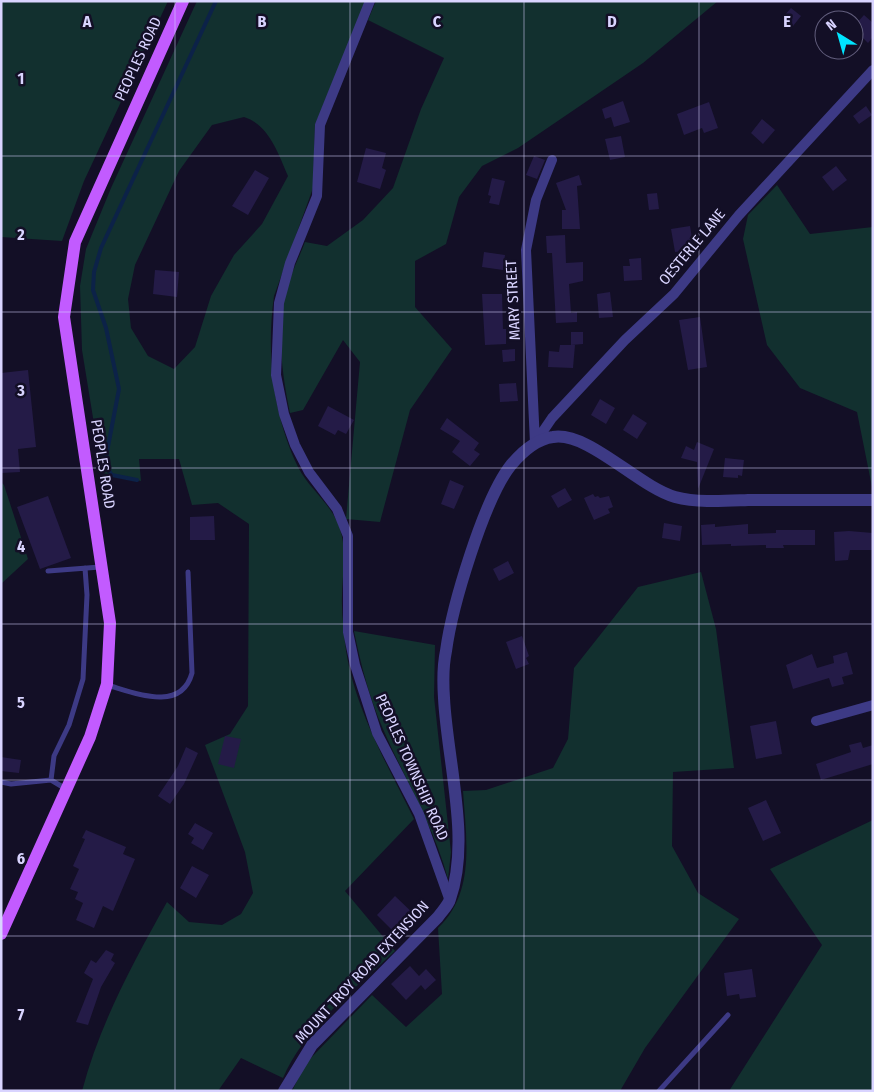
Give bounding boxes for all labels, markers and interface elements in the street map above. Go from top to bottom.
north arrow [814,10,864,60]
text: A [82,12,92,31]
text: B [258,12,267,31]
text: C [433,12,442,31]
text: D [607,12,617,31]
text: E [783,12,791,31]
street label: PEOPLES ROAD [111,14,165,104]
text: N [823,16,840,34]
text: 1 [18,69,24,88]
street label: OESTERLE LANE [655,205,729,289]
text: 2 [16,225,25,244]
street label: MARY STREET [502,259,524,341]
text: 3 [16,381,25,400]
street label: PEOPLES ROAD [87,418,119,510]
text: 4 [17,537,25,556]
street label: PEOPLES TOWNSHIP ROAD [372,691,452,843]
text: 5 [17,693,25,712]
text: 6 [17,849,25,868]
street label: MOUNT TROY ROAD EXTENSION [291,897,433,1047]
text: 7 [18,1005,25,1024]

